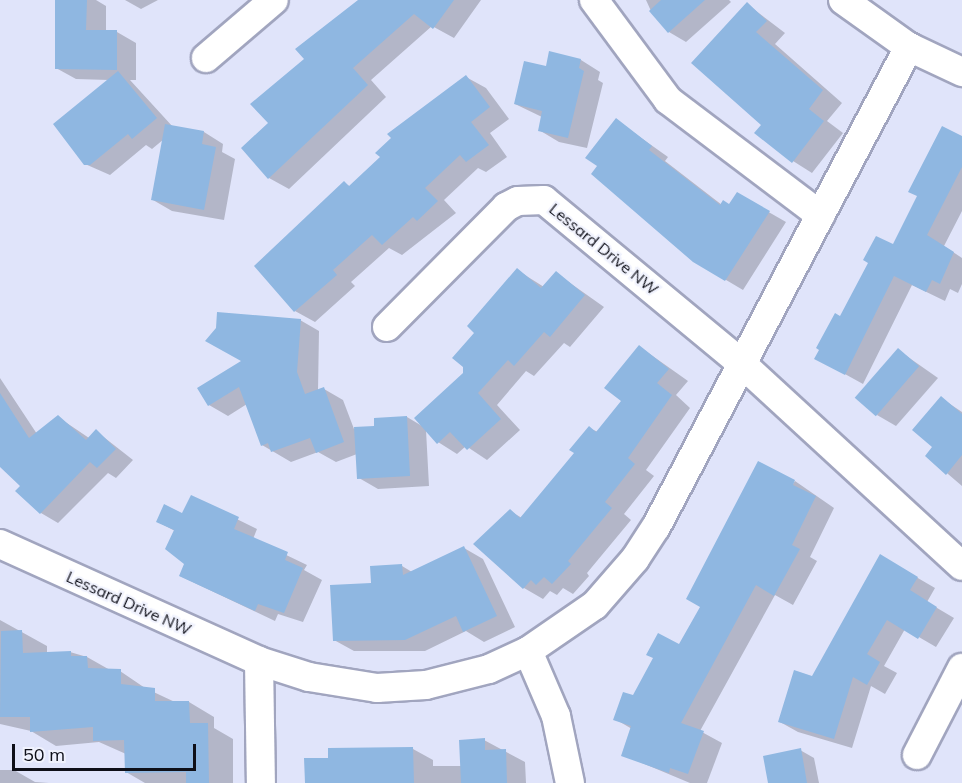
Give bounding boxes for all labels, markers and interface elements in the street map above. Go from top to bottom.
street label: Lessard Drive NW [546,199,662,299]
street label: Lessard Drive NW [63,567,195,639]
scale bar [15,732,200,770]
text: 50 m [23,743,65,766]

